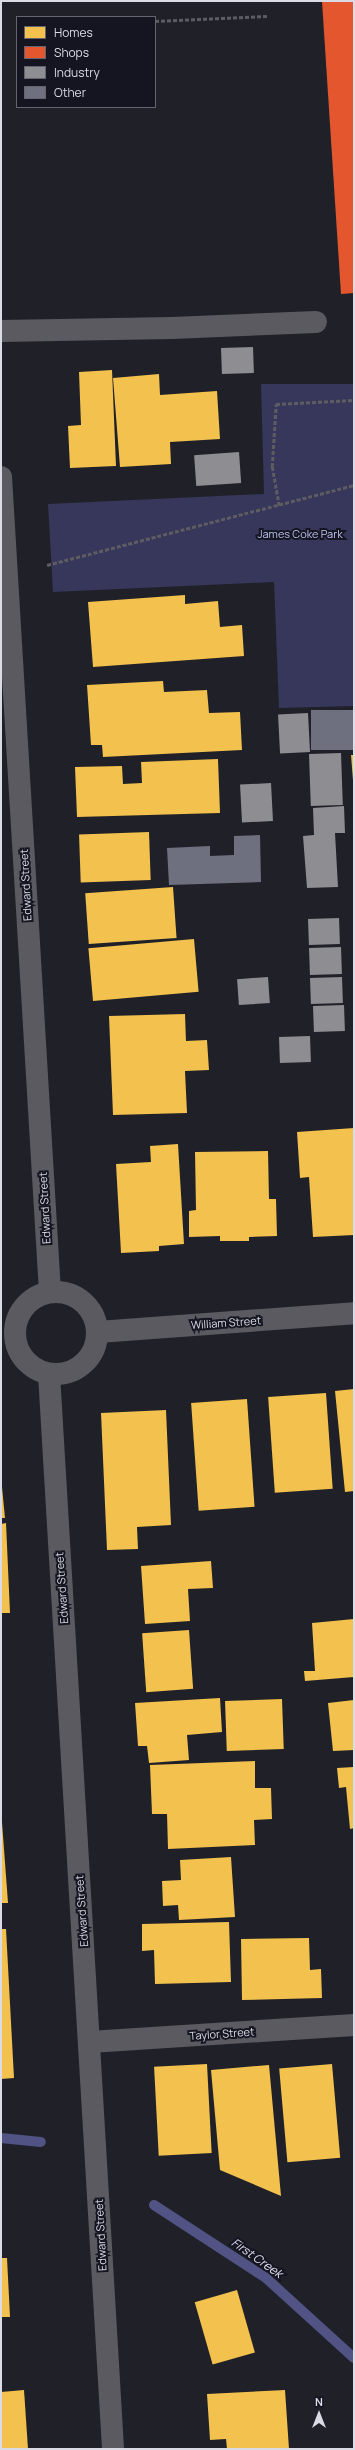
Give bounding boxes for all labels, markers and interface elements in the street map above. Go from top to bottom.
legend [16,16,156,108]
text: Homes [54,24,93,41]
text: Shops [54,44,89,61]
text: Industry [54,64,100,81]
text: Other [54,84,86,101]
park label: James Coke Park [257,527,343,541]
street label: Edward Street [18,849,34,921]
street label: Edward Street [37,1172,53,1244]
street label: William Street [190,1314,262,1332]
street label: Edward Street [53,1552,71,1624]
street label: Edward Street [73,1875,91,1947]
street label: Taylor Street [189,2025,255,2043]
street label: Edward Street [93,2199,109,2271]
water label: First Creek [229,2235,285,2281]
north arrow [299,2394,339,2434]
text: N [315,2394,323,2409]

